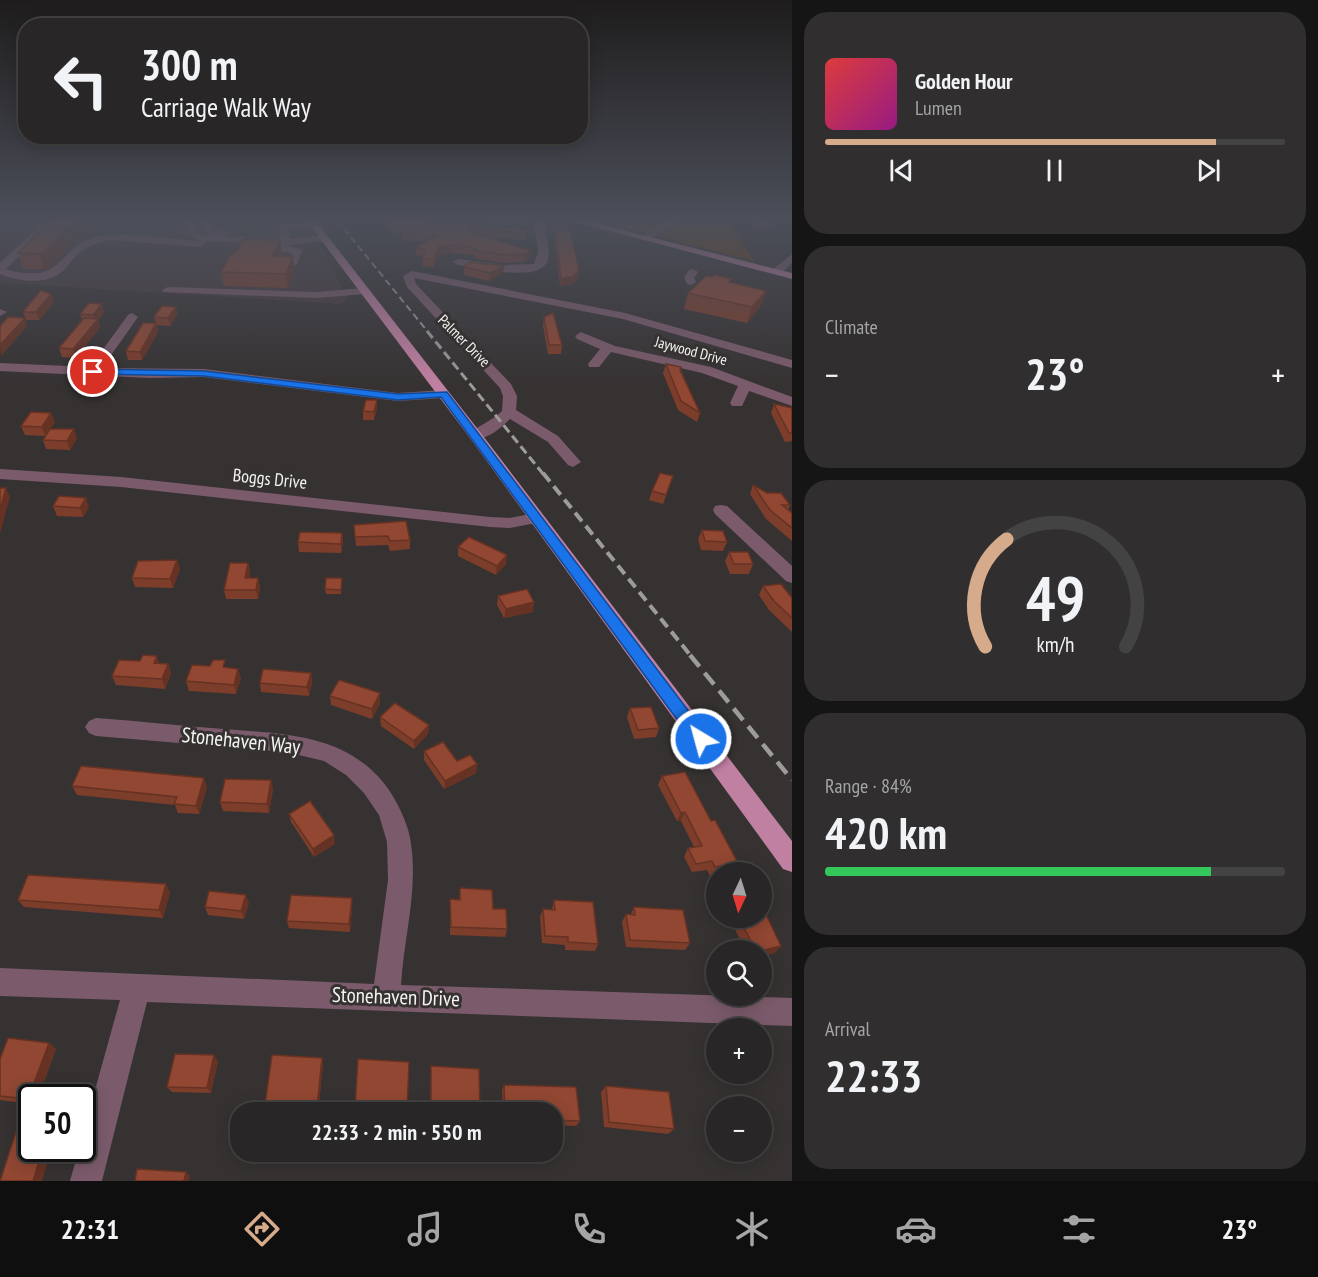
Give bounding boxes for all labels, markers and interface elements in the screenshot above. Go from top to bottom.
text: 300 m [141,37,238,92]
icon: left [42,42,120,120]
text: Golden Hour [915,67,1013,95]
text: Carriage Walk Way [141,90,311,124]
text: Lumen [915,95,962,121]
icon: previous [885,154,918,187]
icon: pause [1038,154,1071,187]
icon: next [1192,154,1225,187]
street label: Palmer Drive [434,310,495,371]
text: Climate [825,314,878,340]
street label: Jaywood Drive [652,332,729,369]
text: 23° [1025,344,1085,402]
pin [67,346,118,397]
text: − [825,353,839,396]
text: + [1271,353,1285,396]
icon: arrive [76,355,109,388]
street label: Boggs Drive [232,463,308,494]
text: 49 [1025,558,1085,639]
text: km/h [1036,631,1074,659]
position arrow [669,707,733,771]
street label: Stonehaven Way [180,721,302,760]
text: Range · 84% [825,773,912,799]
text: 420 km [825,803,947,861]
north arrow [706,862,772,928]
map controls [706,862,772,1162]
button: search [706,940,772,1006]
street label: Stonehaven Drive [332,981,460,1012]
text: Arrival [825,1016,870,1042]
button: + [706,1018,772,1084]
text: 22:33 [825,1046,922,1104]
speed limit sign: 50 [18,1084,96,1162]
button: − [706,1096,772,1162]
text: 22:33 · 2 min · 550 m [311,1118,482,1146]
icon: directions [241,1208,283,1250]
icon: music [404,1208,446,1250]
icon: phone [568,1208,610,1250]
icon: climate [731,1208,773,1250]
icon: car [895,1208,937,1250]
icon: filters [1058,1208,1100,1250]
text: 22:31 [61,1212,119,1246]
text: 23° [1222,1212,1257,1246]

